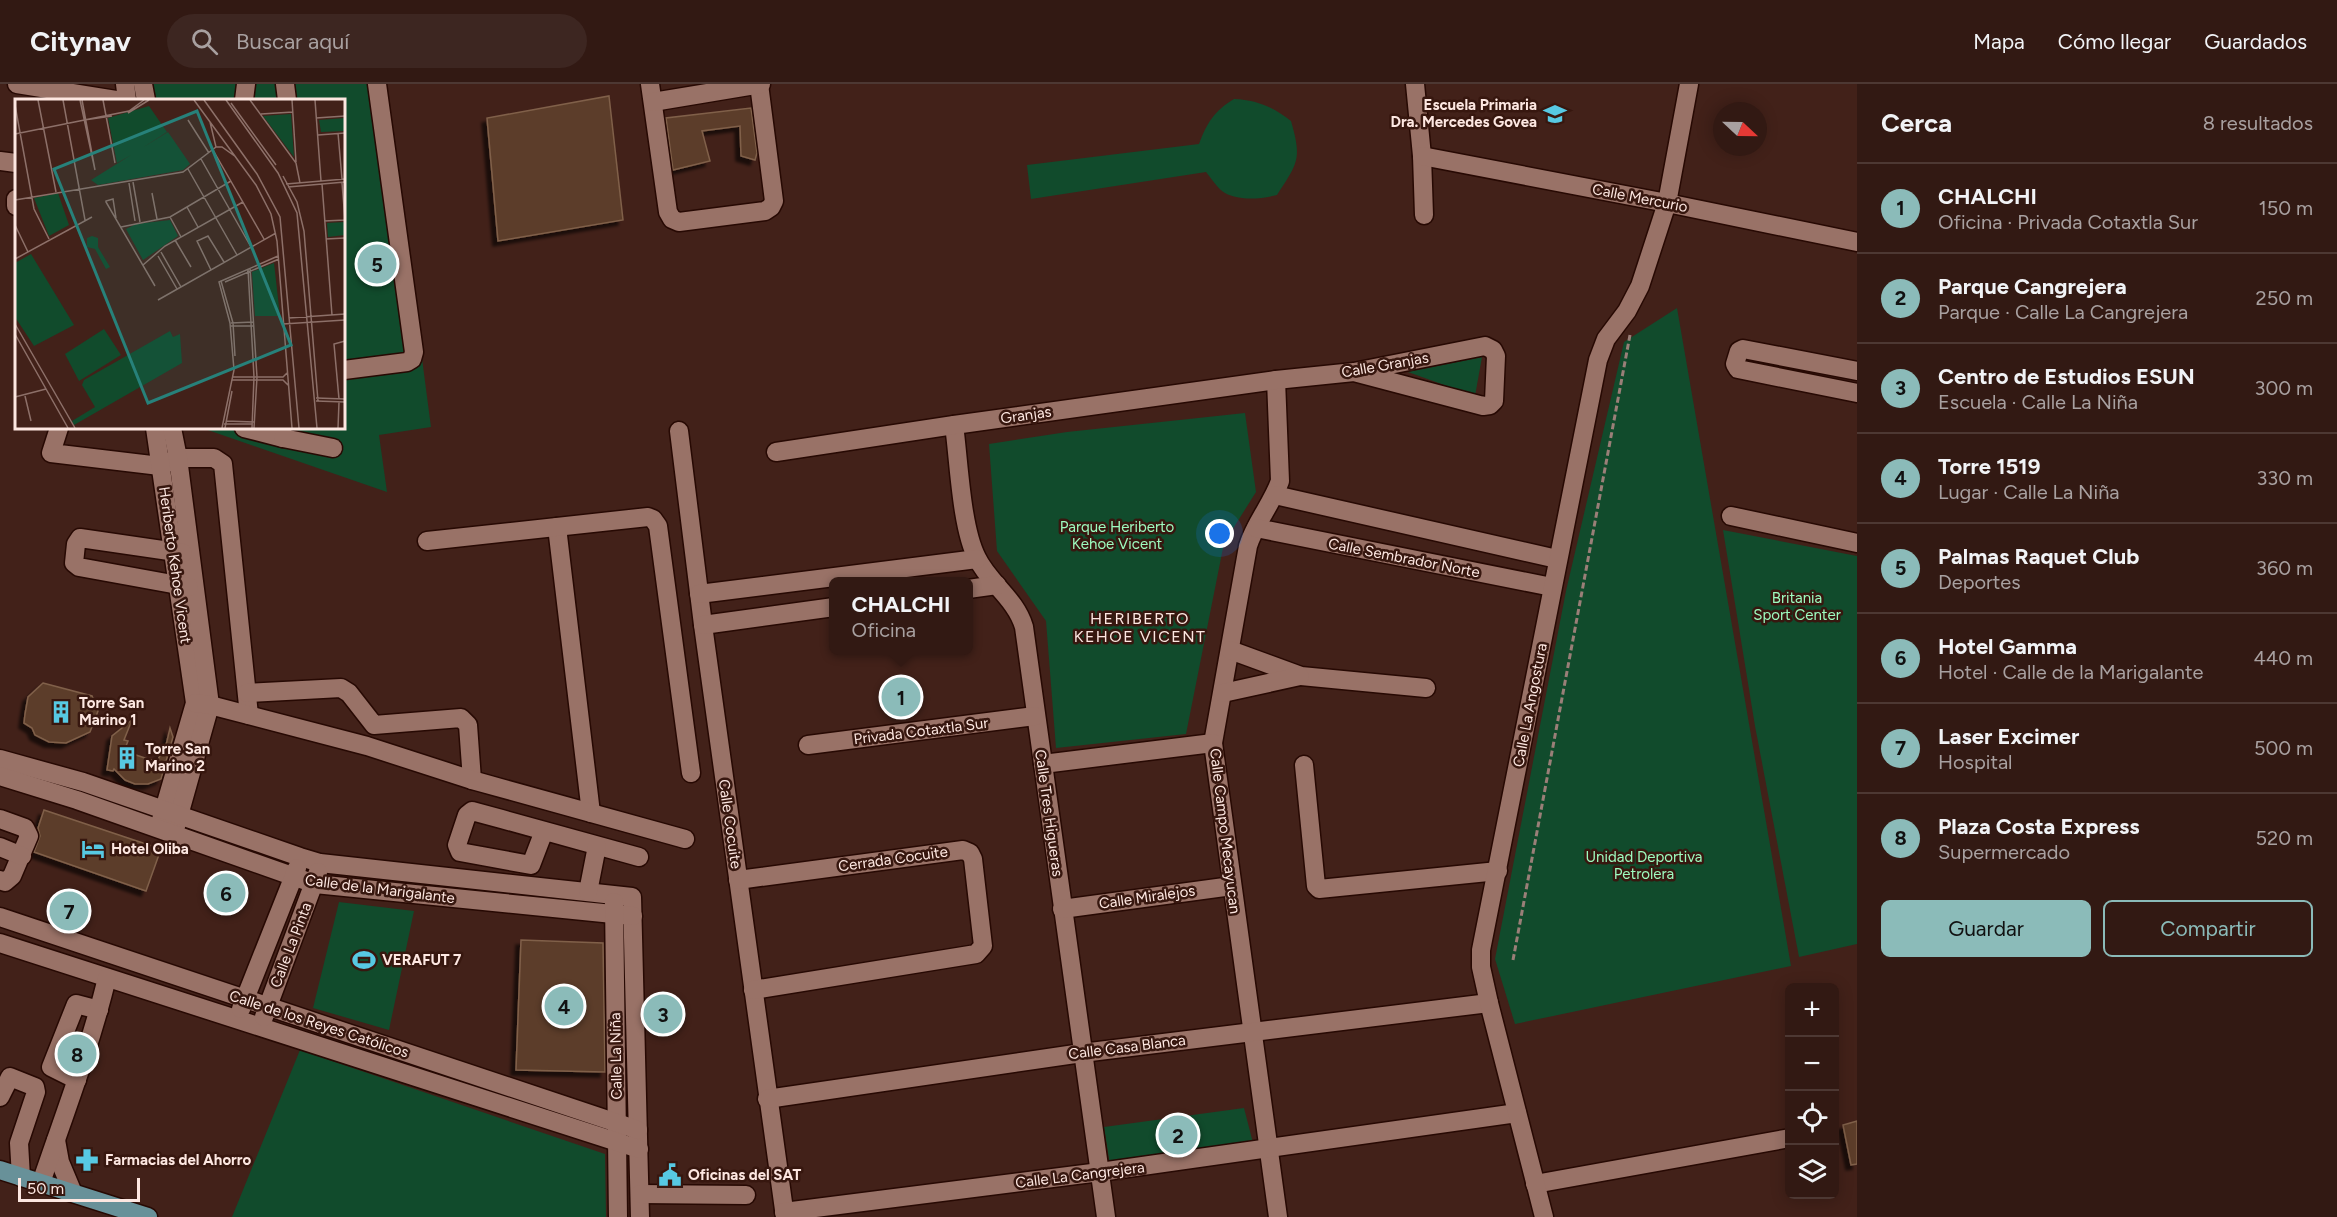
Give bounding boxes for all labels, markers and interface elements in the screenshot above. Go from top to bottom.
search box [167,14,587,68]
text: Citynav [30,24,131,58]
icon: search [188,25,221,58]
text: Buscar aquí [236,28,349,55]
text: Mapa [1973,29,2025,54]
text: Cómo llegar [2058,29,2171,54]
text: Guardados [2204,29,2307,54]
place label: Escuela Primaria Dra. Mercedes Govea [1390,96,1537,131]
inset map [15,99,345,429]
school or university icon: Escuela Primaria Dra. Mercedes Govea [1542,101,1568,127]
north arrow [1713,102,1767,156]
text: Cerca [1881,107,1952,139]
text: 8 resultados [2203,111,2313,135]
street label: Calle Mercurio [1591,180,1689,216]
text: CHALCHI [1938,183,2037,210]
text: 1 [1896,196,1905,220]
text: 150 m [2258,196,2313,220]
text: Oficina · Privada Cotaxtla Sur [1938,210,2198,234]
pin: 5 [358,242,397,286]
text: Parque Cangrejera [1938,273,2127,300]
text: 2 [1895,286,1906,310]
text: 250 m [2256,286,2313,310]
text: Parque · Calle La Cangrejera [1938,300,2188,324]
street label: Calle Granjas [1340,348,1430,382]
text: Centro de Estudios ESUN [1938,363,2195,390]
text: 3 [1895,376,1906,400]
text: 300 m [2255,376,2313,400]
text: Escuela · Calle La Niña [1938,390,2138,414]
street label: Granjas [999,403,1053,427]
text: Torre 1519 [1938,453,2040,480]
text: 4 [1894,466,1907,490]
text: 330 m [2256,466,2313,490]
text: Lugar · Calle La Niña [1938,480,2120,504]
street label: Heriberto Kehoe Vicent [155,485,195,645]
park label: Parque Heriberto Kehoe Vicent [1060,518,1175,553]
your location [1205,519,1234,548]
street label: Calle Sembrador Norte [1327,534,1481,582]
text: Palmas Raquet Club [1938,543,2139,570]
text: 5 [1895,556,1906,580]
text: 360 m [2256,556,2313,580]
text: Deportes [1938,570,2021,594]
popup [829,577,973,655]
park label: Britania Sport Center [1753,589,1841,624]
text: CHALCHI [852,591,950,618]
district label: HERIBERTO KEHOE VICENT [1074,609,1206,646]
text: Oficina [852,618,916,642]
text: Hotel Gamma [1938,633,2077,660]
street label: Calle La Angostura [1509,641,1551,769]
text: 6 [1895,646,1906,670]
text: 440 m [2253,646,2313,670]
text: Hotel · Calle de la Marigalante [1938,660,2203,684]
pin: 1 [882,674,920,720]
place label: Torre San Marino 1 [79,694,144,729]
building icon: Torre San Marino 1 [48,699,74,725]
street label: Privada Cotaxtla Sur [853,714,989,748]
text: Laser Excimer [1938,723,2079,750]
text: 7 [1895,736,1906,760]
text: 500 m [2254,736,2313,760]
place label: Torre San Marino 2 [145,740,210,775]
building icon: Torre San Marino 2 [114,745,140,771]
street label: Calle Campo Mecayucan [1206,747,1244,915]
street label: Calle Tres Higueras [1031,748,1067,878]
text: Hospital [1938,750,2013,774]
street label: Calle Cocuite [715,778,745,870]
text: Plaza Costa Express [1938,813,2139,840]
text: 8 [1894,826,1907,850]
text: 520 m [2256,826,2313,850]
hotel icon: Hotel Oliba [80,836,106,862]
place label: Hotel Oliba [111,840,189,858]
text: Supermercado [1938,840,2070,864]
street label: Cerrada Cocuite [837,842,949,876]
park label: Unidad Deportiva Petrolera [1586,848,1702,883]
pin: 6 [206,870,246,916]
street label: Calle de la Marigalante [304,871,456,907]
street label: Calle Miralejos [1098,881,1196,913]
pin: 7 [50,888,88,934]
street label: Calle La Pinta [266,900,316,990]
button: Guardar [1881,900,2091,957]
button: Compartir [2103,900,2313,957]
sports icon: VERAFUT 7 [351,947,377,973]
place label: VERAFUT 7 [382,951,461,969]
map controls [1785,983,1839,1199]
button: + [1785,983,1839,1037]
pin: 4 [544,984,584,1028]
street label: Calle de los Reyes Católicos [227,986,411,1062]
pin: 3 [644,992,682,1036]
street label: Calle La Niña [606,1012,626,1100]
street label: Calle Casa Blanca [1067,1031,1187,1063]
pin: 8 [58,1032,97,1076]
button: − [1785,1037,1839,1091]
button: locate [1785,1091,1839,1145]
pin: 2 [1158,1112,1198,1158]
button: layers [1785,1145,1839,1199]
pharmacy icon: Farmacias del Ahorro [74,1147,100,1173]
place label: Farmacias del Ahorro [105,1151,251,1169]
street label: Calle La Cangrejera [1014,1158,1146,1192]
public building icon: Oficinas del SAT [657,1162,683,1188]
place label: Oficinas del SAT [688,1166,801,1184]
scale bar [18,1175,140,1202]
text: 50 m [27,1179,64,1198]

